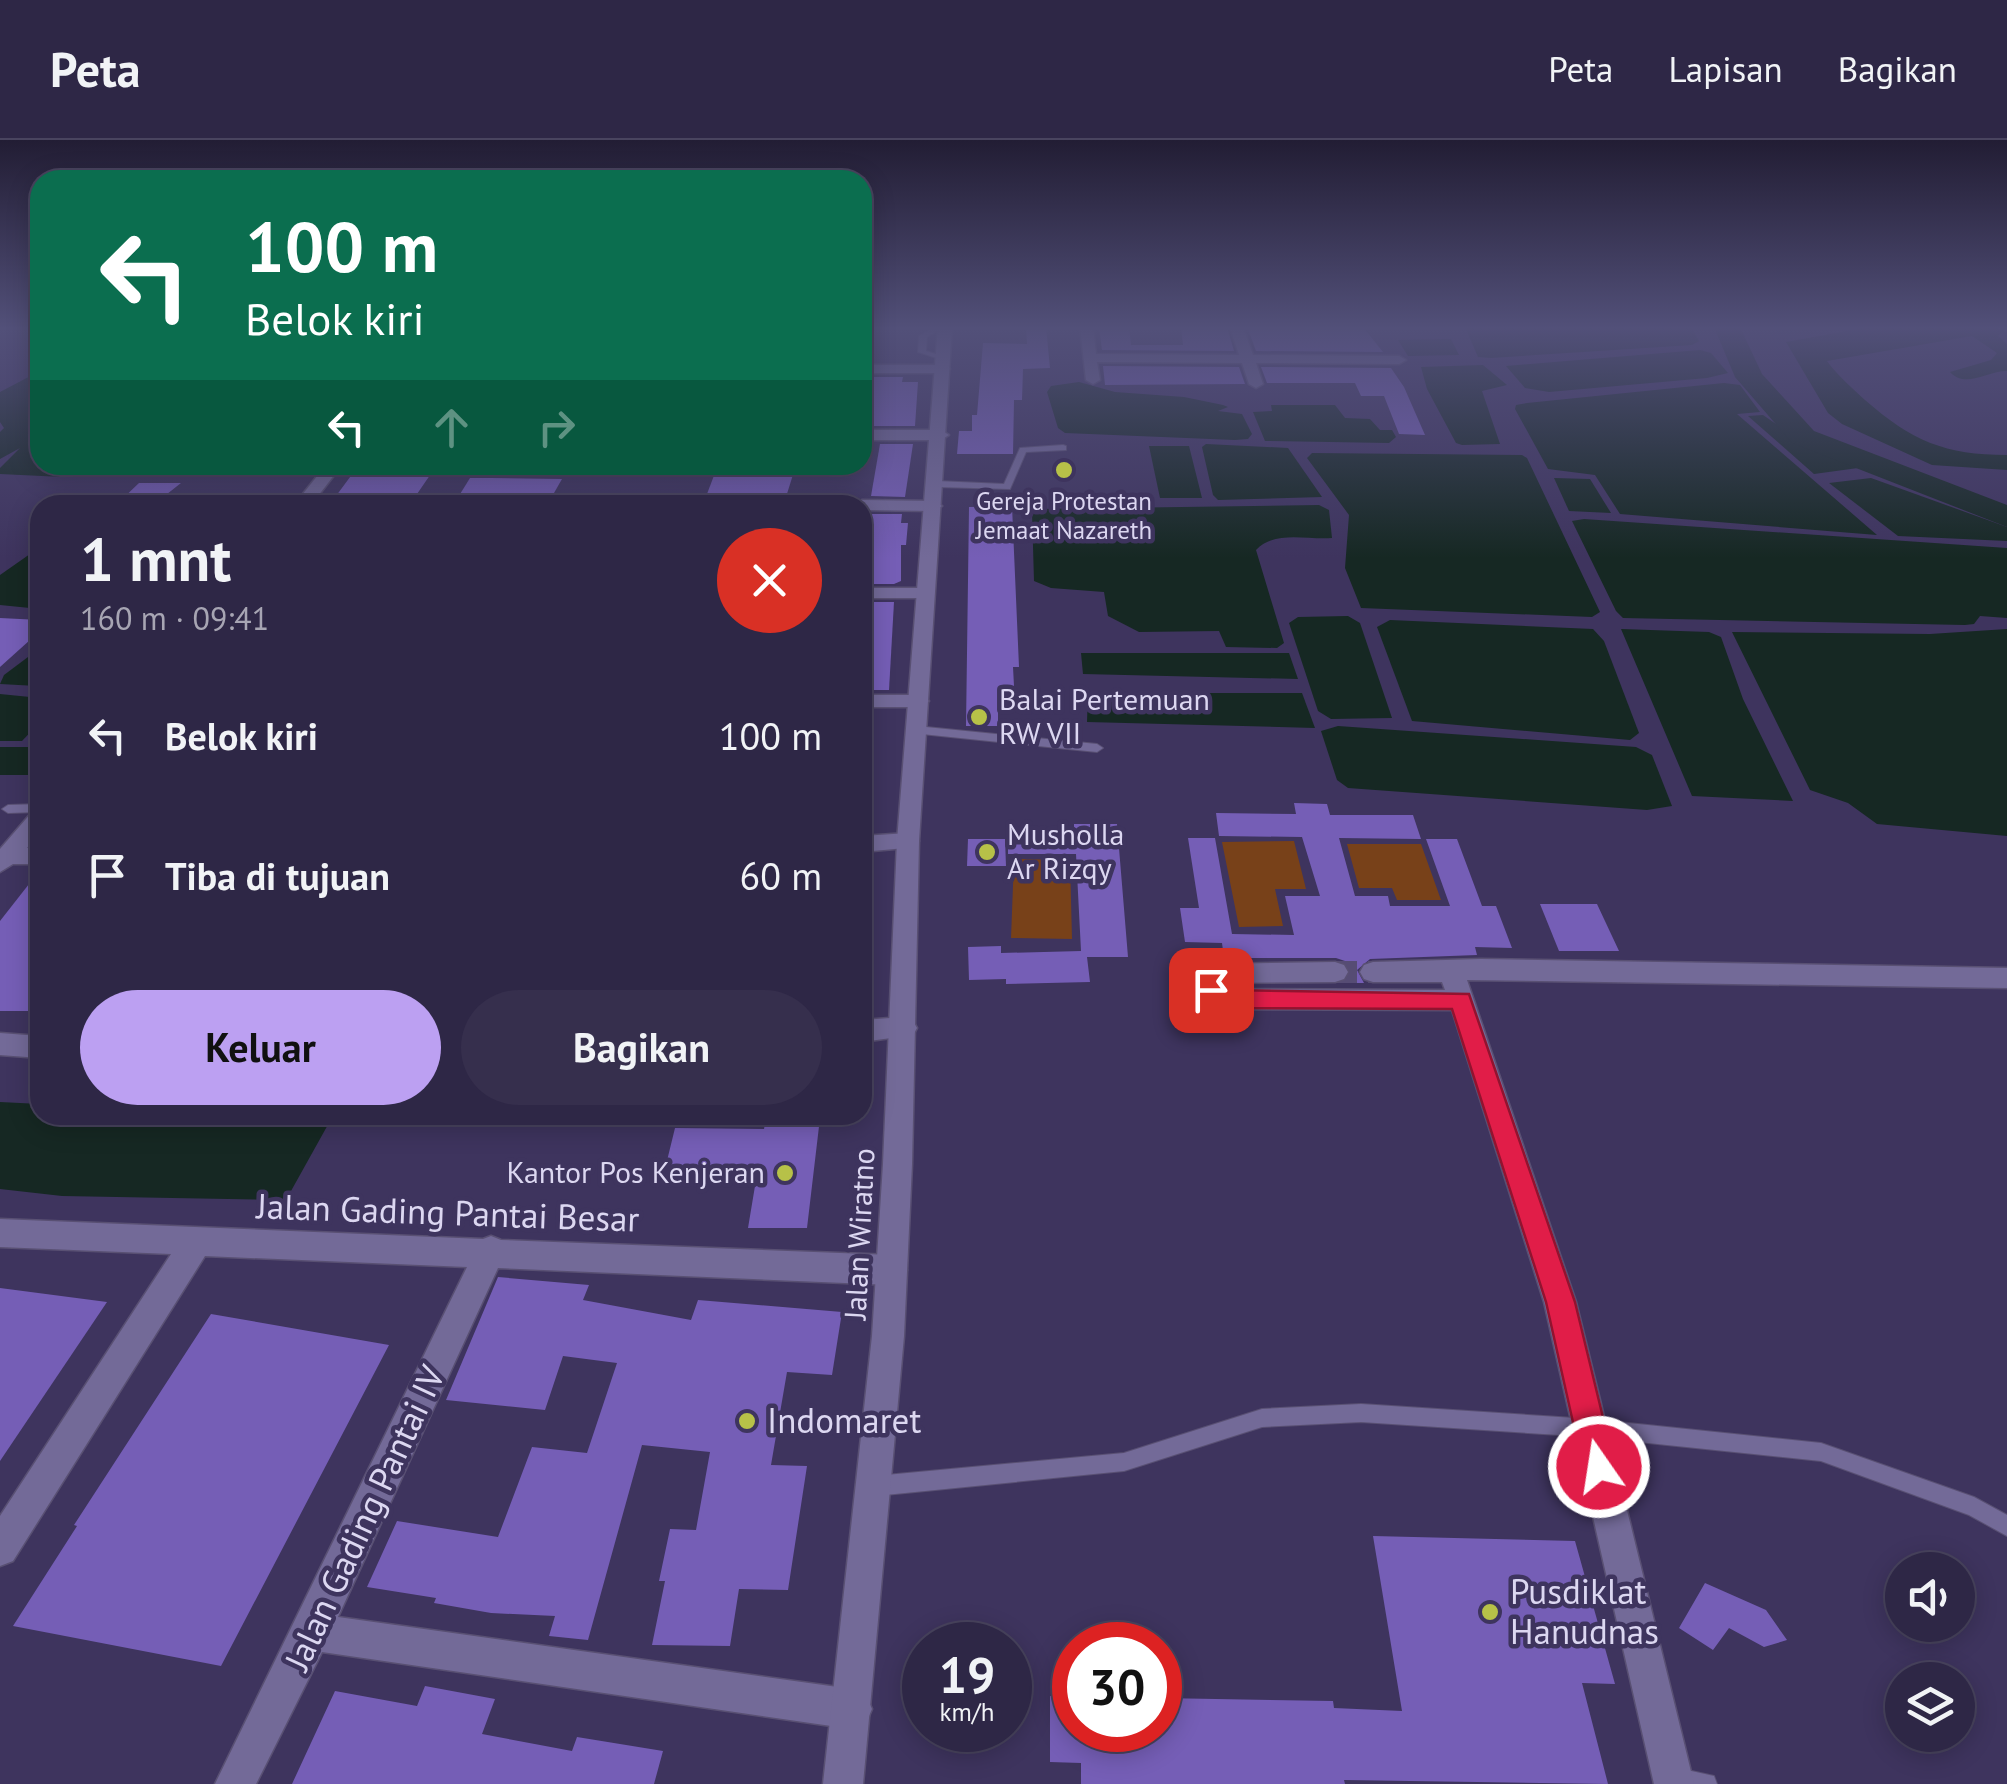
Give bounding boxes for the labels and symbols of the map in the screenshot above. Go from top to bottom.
marker: Gereja Protestan Jemaat Nazareth [1053,459,1075,481]
place label: Gereja Protestan Jemaat Nazareth [975,485,1152,546]
place label: Balai Pertemuan RW VII [999,679,1210,752]
marker: Balai Pertemuan RW VII [968,706,990,728]
place label: Musholla Ar Rizqy [1007,814,1124,887]
marker: Musholla Ar Rizqy [976,841,998,863]
pin [1169,948,1254,1033]
street label: Jalan Wiratno [834,1147,882,1323]
place label: Kantor Pos Kenjeran [506,1152,765,1191]
marker: Kantor Pos Kenjeran [774,1162,796,1184]
street label: Jalan Gading Pantai Besar [254,1182,640,1242]
street label: Jalan Gading Pantai IV [273,1358,455,1679]
place label: Indomaret [767,1397,921,1443]
marker: Indomaret [736,1410,758,1432]
position arrow [1547,1415,1651,1519]
place label: Pusdiklat Hanudnas [1510,1568,1659,1654]
marker: Pusdiklat Hanudnas [1479,1601,1501,1623]
speed limit sign: 30 [1052,1622,1182,1752]

